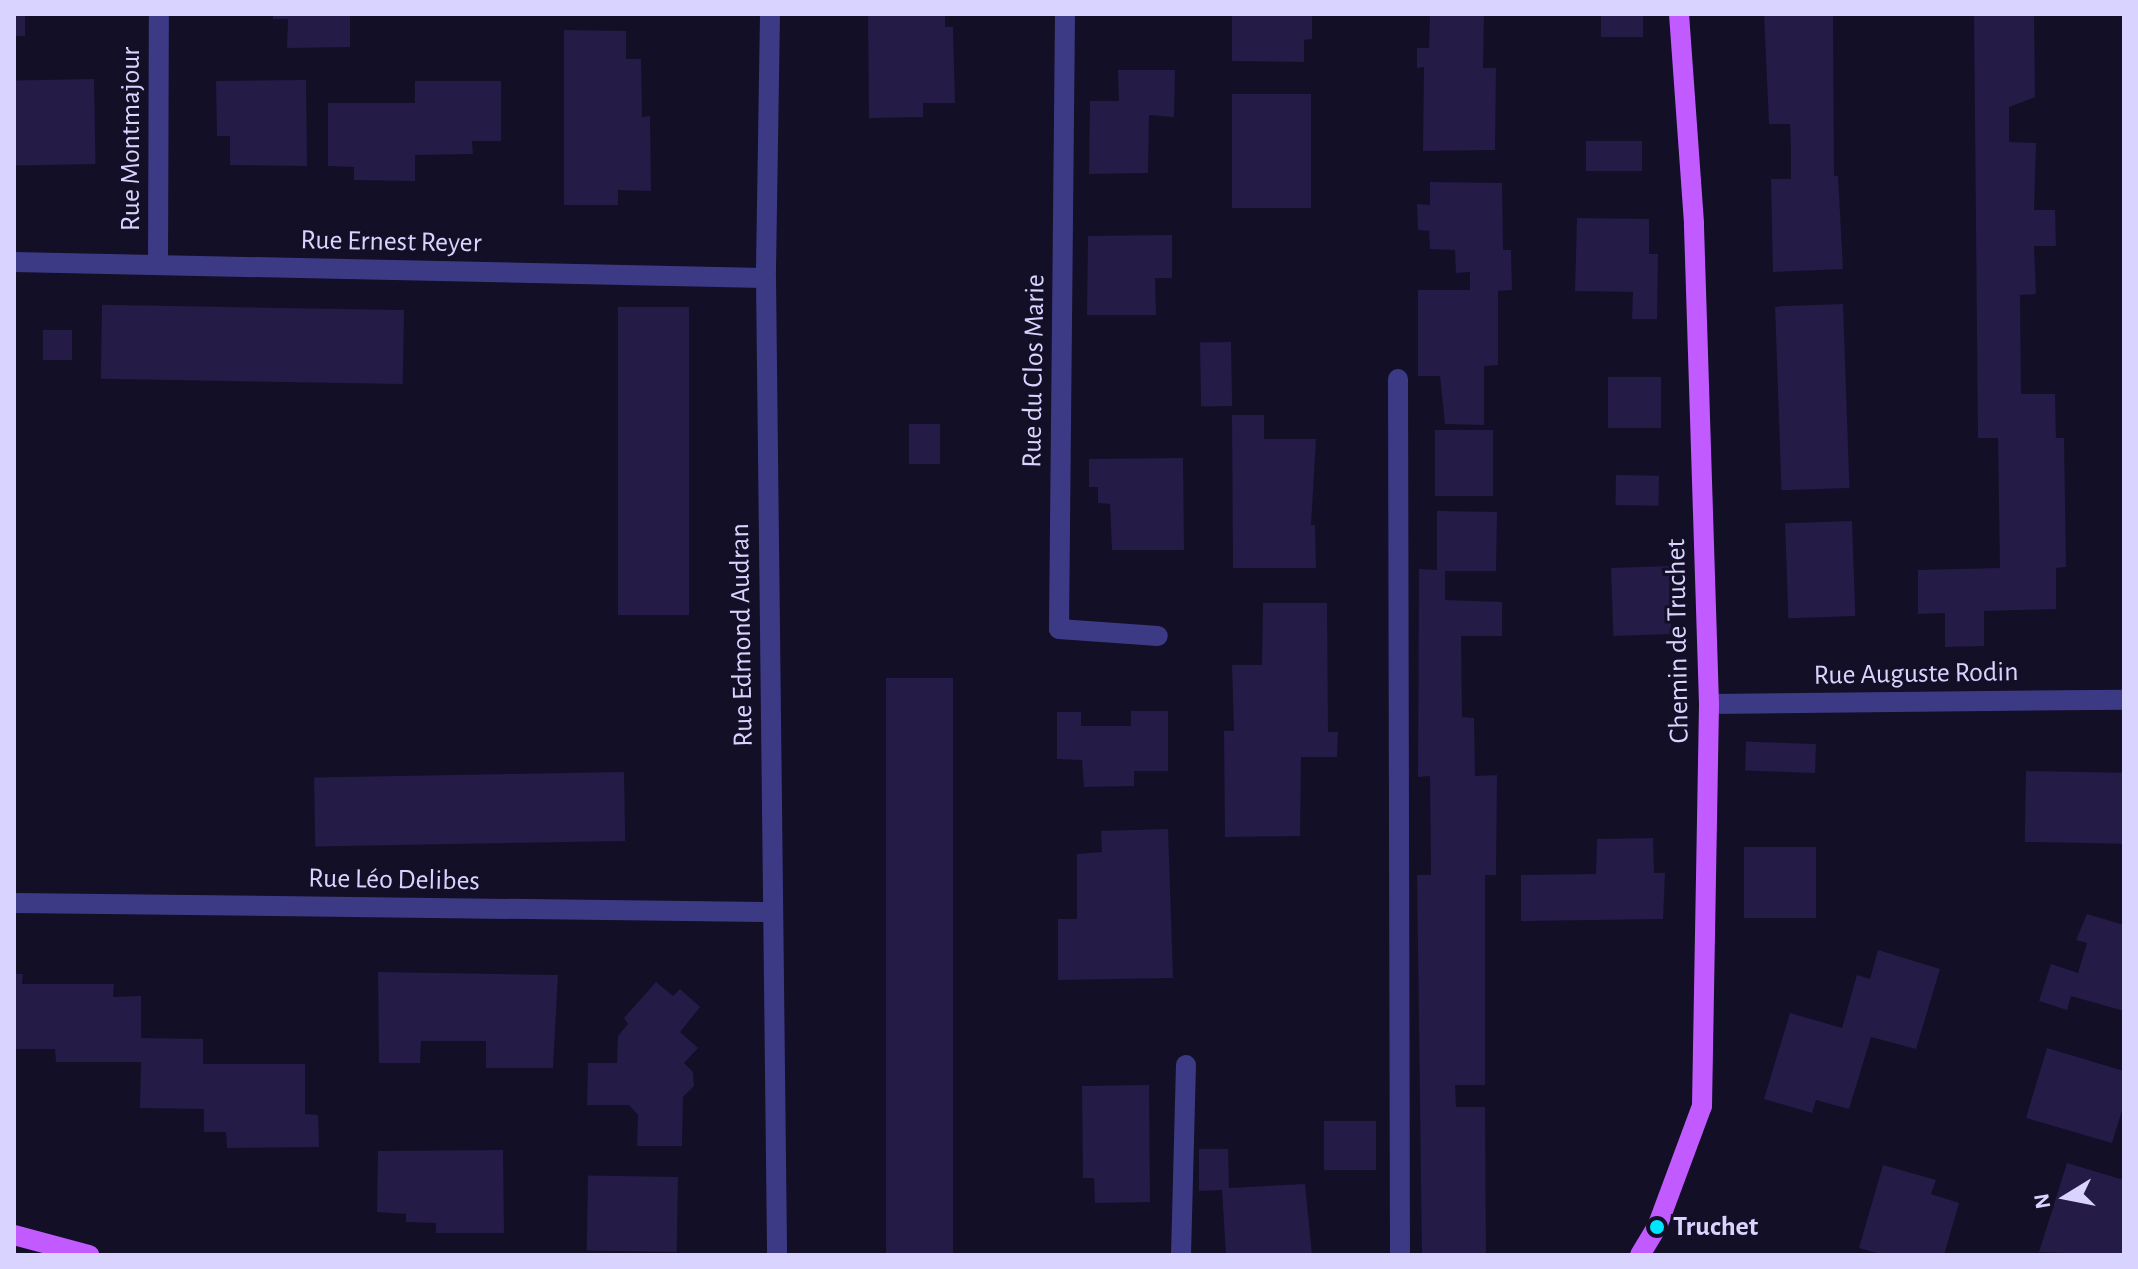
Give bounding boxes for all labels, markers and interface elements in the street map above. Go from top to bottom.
street label: Rue Montmajour [114,47,148,231]
street label: Rue Ernest Reyer [300,224,482,260]
street label: Rue du Clos Marie [1016,274,1052,468]
street label: Rue Edmond Audran [723,523,761,747]
street label: Chemin de Truchet [1659,538,1697,744]
street label: Rue Auguste Rodin [1813,655,2019,693]
street label: Rue Léo Delibes [308,862,480,898]
north arrow [2026,1157,2106,1237]
text: N [2030,1192,2055,1211]
place label: Truchet [1673,1210,1758,1244]
marker: Truchet [1648,1218,1666,1236]

